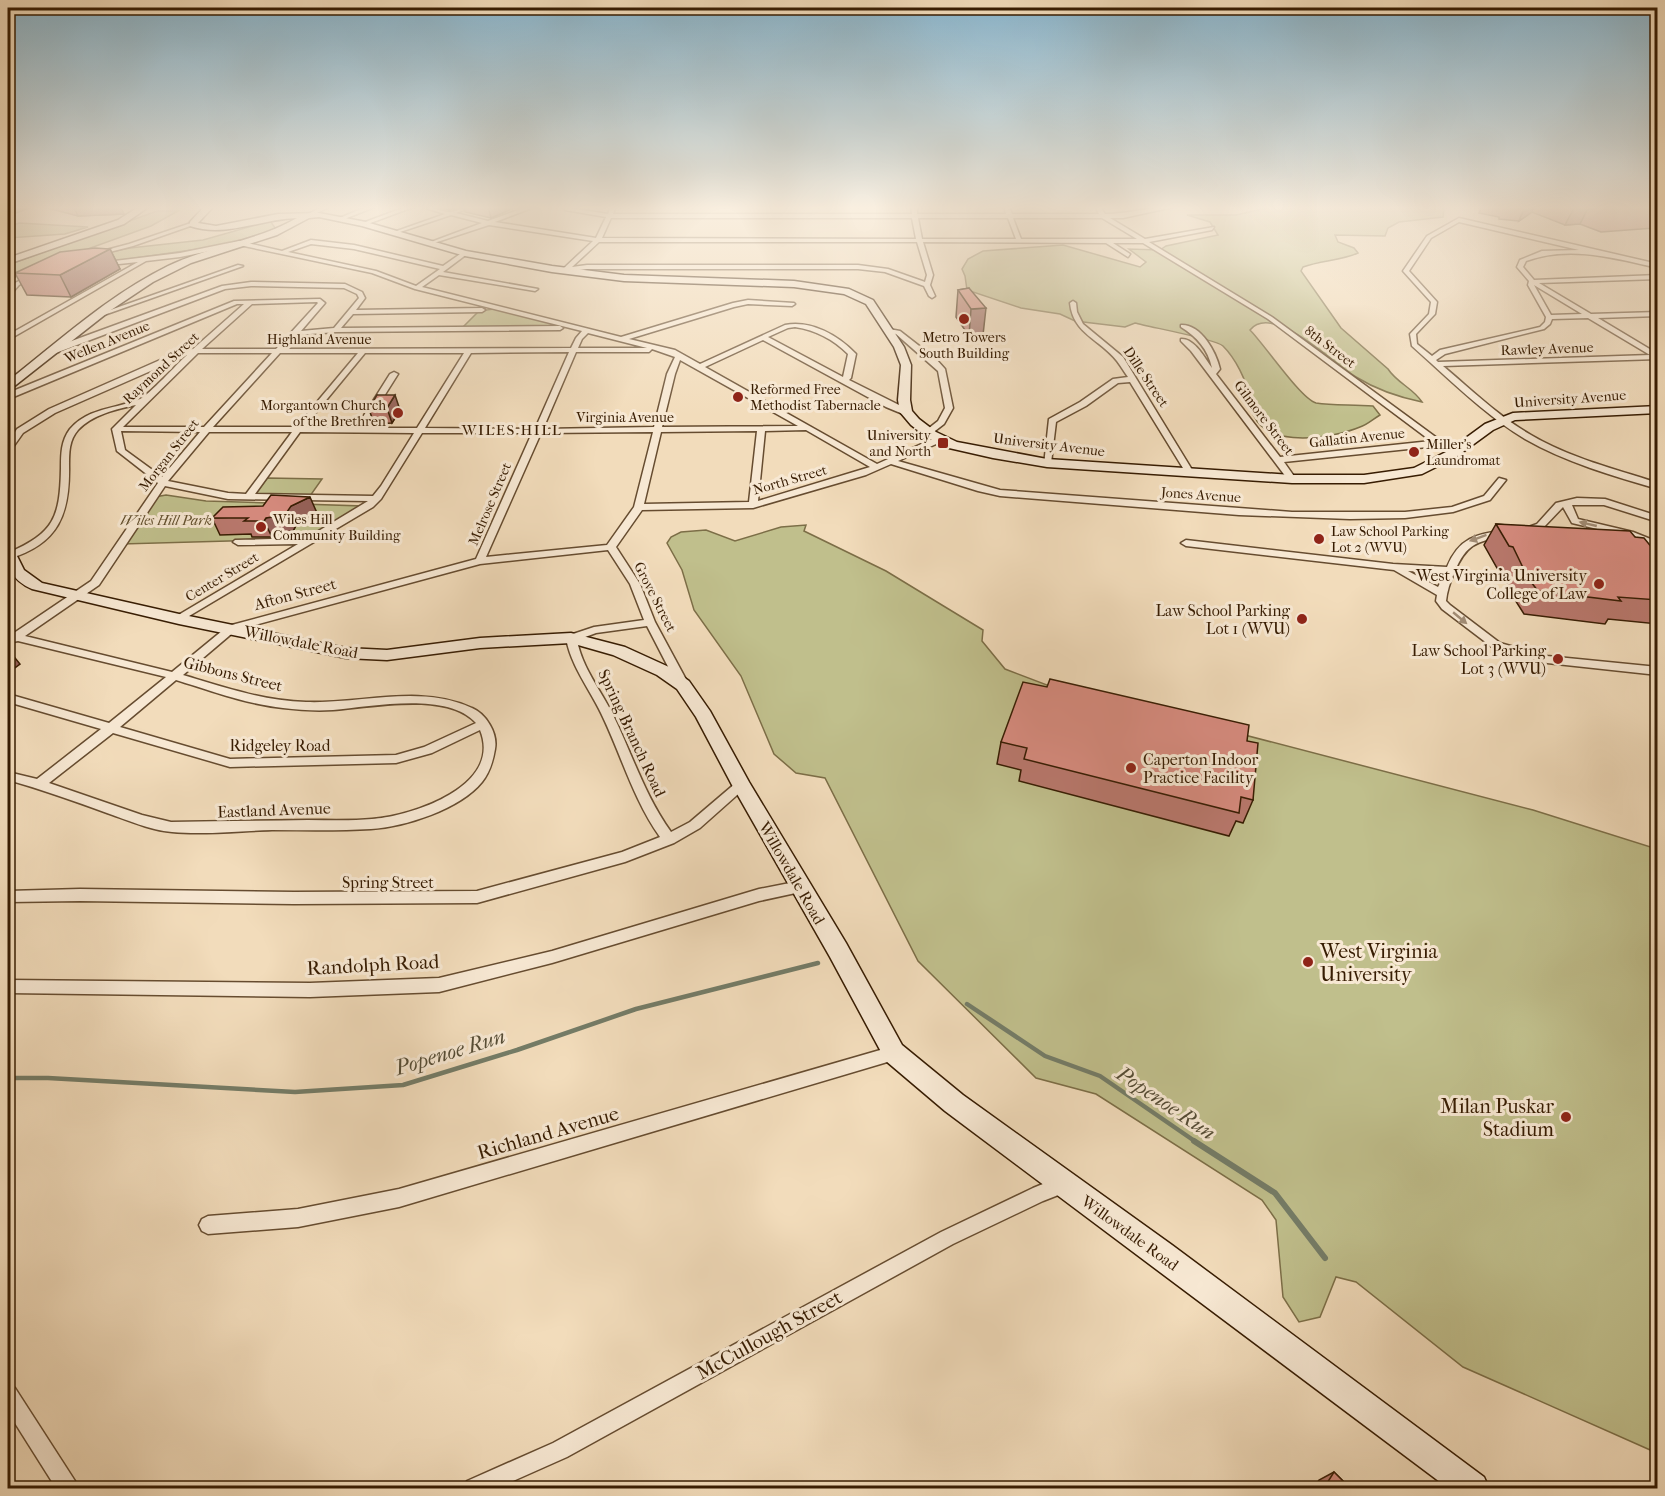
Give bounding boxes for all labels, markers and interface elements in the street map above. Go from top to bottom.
marker: Metro Towers South Building [957,312,971,326]
street label: Wellen Avenue [61,317,152,367]
street label: 8th Street [1301,322,1359,372]
street label: Raymond Street [119,328,203,408]
place label: Metro Towers South Building [919,329,1010,362]
street label: Highland Avenue [267,331,371,348]
street label: Rawley Avenue [1500,339,1594,359]
street label: Dille Street [1120,344,1172,410]
street label: Gilmore Street [1230,377,1298,459]
place label: Reformed Free Methodist Tabernacle [750,381,881,414]
street label: University Avenue [1513,387,1627,411]
marker: Reformed Free Methodist Tabernacle [731,390,745,404]
place label: Morgantown Church of the Brethren [260,397,386,430]
marker: Morgantown Church of the Brethren [391,406,405,420]
street label: Virginia Avenue [575,409,674,426]
street label: Morgan Street [135,415,203,495]
district label: WILES HILL [461,421,562,439]
street label: Gallatin Avenue [1308,425,1406,451]
place label: University and North [867,427,932,460]
street label: University Avenue [992,430,1106,460]
marker: University and North [936,436,950,450]
place label: Miller's Laundromat [1426,436,1501,469]
marker: Miller's Laundromat [1407,445,1421,459]
street label: Melrose Street [465,460,515,548]
street label: North Street [751,461,829,499]
street label: Jones Avenue [1159,484,1242,506]
place label: Wiles Hill Community Building [272,511,401,544]
park label: Wiles Hill Park [120,512,212,529]
one-way arrow [1579,518,1597,528]
marker: Wiles Hill Community Building [254,520,268,534]
place label: Law School Parking Lot 2 (WVU) [1331,523,1449,556]
marker: Law School Parking Lot 2 (WVU) [1312,532,1326,546]
one-way arrow [1468,534,1486,544]
street label: Center Street [182,549,262,605]
street label: Grove Street [630,559,680,635]
place label: West Virginia University College of Law [1415,566,1588,603]
street label: Afton Street [251,574,338,614]
marker: West Virginia University College of Law [1592,577,1606,591]
place label: Law School Parking Lot 1 (WVU) [1155,601,1290,638]
one-way arrow [1452,611,1468,624]
marker: Law School Parking Lot 1 (WVU) [1295,612,1309,626]
street label: Willowdale Road [241,621,360,662]
place label: Law School Parking Lot 3 (WVU) [1411,641,1546,678]
marker: Law School Parking Lot 3 (WVU) [1551,652,1565,666]
street label: Gibbons Street [181,653,285,696]
street label: Spring Branch Road [594,666,670,800]
street label: Ridgeley Road [230,736,331,755]
place label: Caperton Indoor Practice Facility [1143,750,1258,787]
marker: Caperton Indoor Practice Facility [1124,761,1138,775]
street label: Eastland Avenue [217,799,331,821]
street label: Willowdale Road [754,817,829,928]
street label: Spring Street [342,873,434,892]
place label: West Virginia University [1319,940,1439,986]
street label: Randolph Road [306,950,441,980]
marker: West Virginia University [1301,955,1315,969]
water label: Popenoe Run [391,1024,508,1080]
water label: Popenoe Run [1111,1061,1220,1145]
place label: Milan Puskar Stadium [1440,1095,1554,1141]
street label: Richland Avenue [475,1102,622,1164]
marker: Milan Puskar Stadium [1559,1110,1573,1124]
street label: Willowdale Road [1077,1191,1183,1275]
street label: McCullough Street [692,1285,846,1385]

